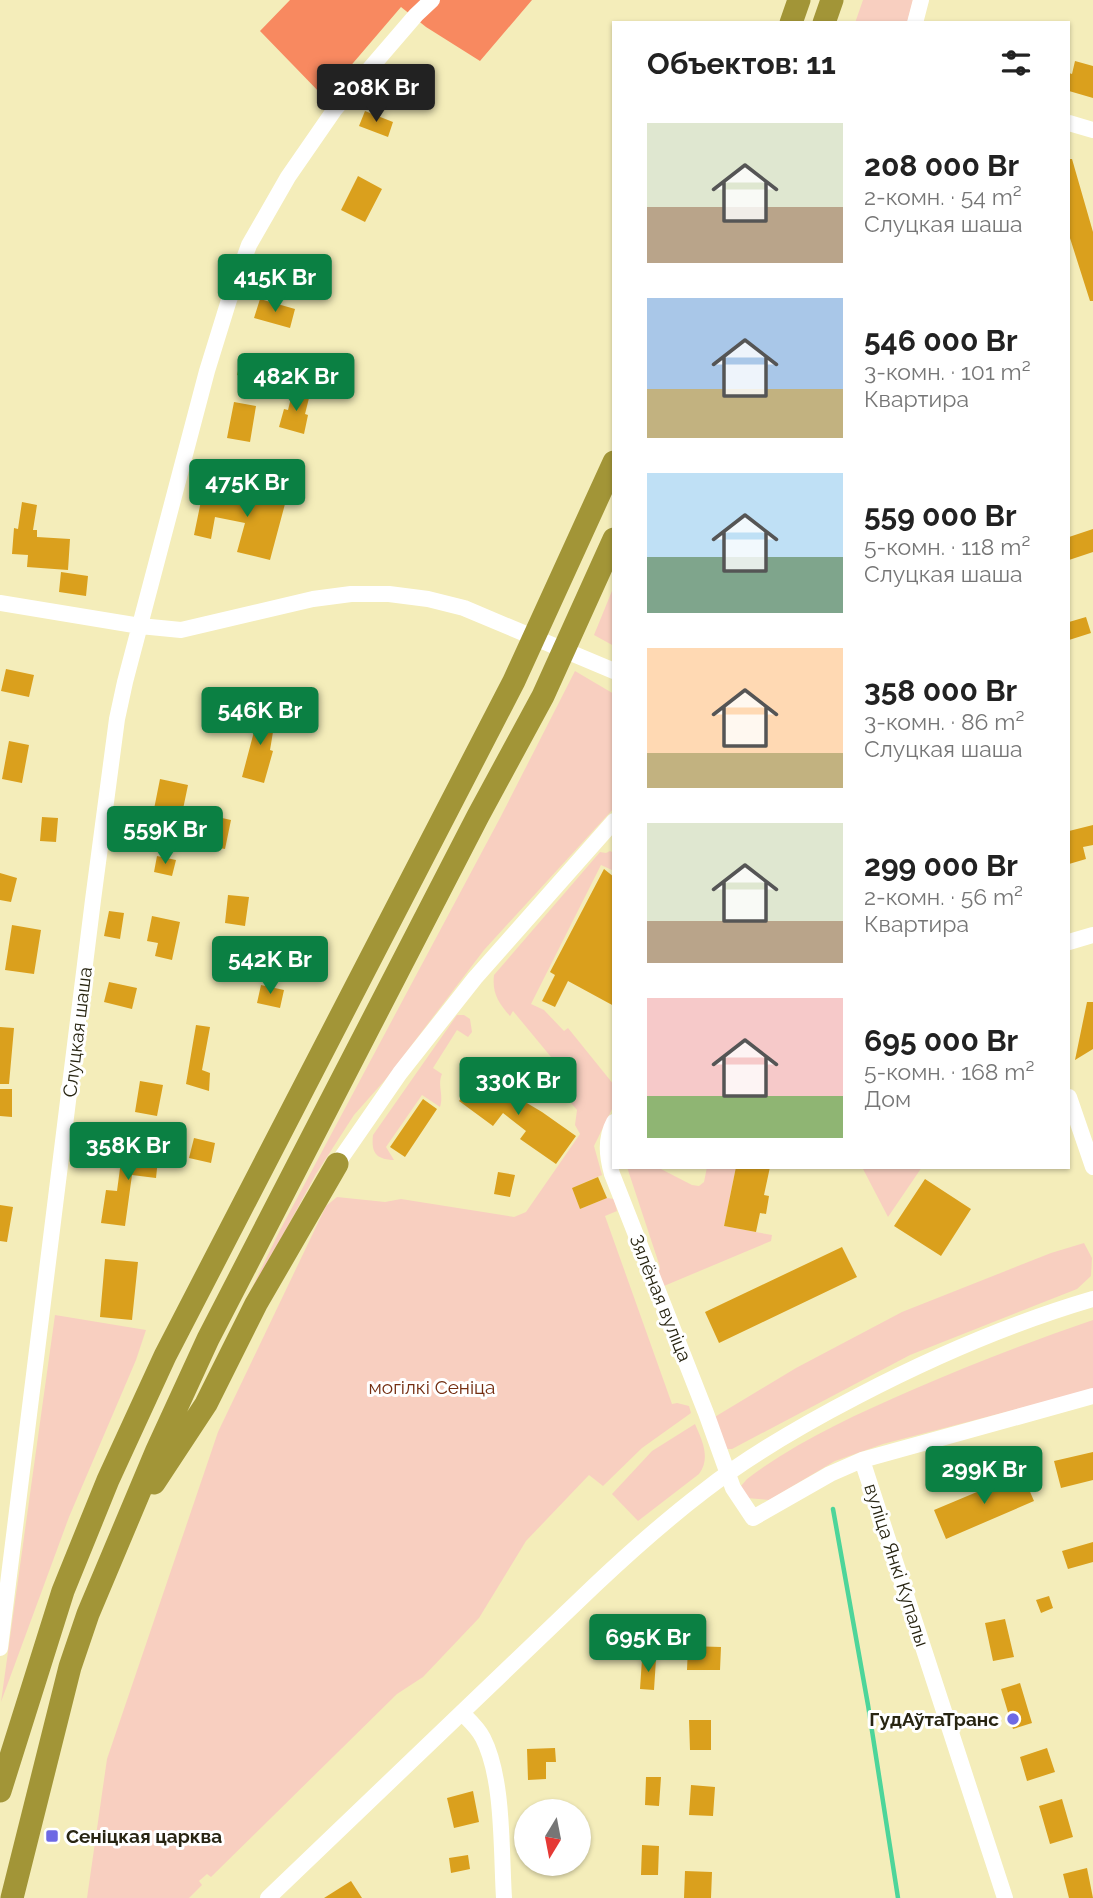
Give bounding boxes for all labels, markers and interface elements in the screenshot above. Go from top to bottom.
icon: filters [997,44,1035,82]
text: Объектов: 11 [647,46,836,81]
pin: 208K Br [311,64,441,124]
text: 208K Br [333,73,419,100]
text: 208 000 Br [864,148,1019,183]
icon: home [703,151,787,235]
text: 2-комн. · 54 m² [864,183,1022,210]
text: Слуцкая шаша [864,210,1023,237]
pin: 415K Br [210,254,340,314]
text: 415K Br [234,263,316,290]
text: 546 000 Br [864,323,1018,358]
icon: home [703,326,787,410]
pin: 482K Br [231,354,361,413]
text: 3-комн. · 101 m² [864,358,1031,385]
text: 482K Br [253,362,339,389]
text: Квартира [864,385,969,412]
pin: 475K Br [182,460,312,519]
text: 475K Br [205,468,289,495]
text: 559 000 Br [864,498,1017,533]
icon: home [703,501,787,585]
text: 5-комн. · 118 m² [864,533,1030,560]
text: Слуцкая шаша [864,560,1023,587]
text: 358 000 Br [864,673,1017,708]
icon: home [703,676,787,760]
pin: 546K Br [195,688,325,747]
text: 546K Br [217,696,303,723]
text: 3-комн. · 86 m² [864,708,1024,735]
text: Слуцкая шаша [864,735,1023,762]
pin: 559K Br [100,806,230,866]
text: 559K Br [123,815,207,842]
text: 299 000 Br [864,848,1018,883]
icon: home [703,851,787,935]
text: 2-комн. · 56 m² [864,883,1023,910]
text: Квартира [864,910,969,937]
pin: 542K Br [205,936,335,996]
text: 542K Br [228,945,312,972]
street label: Слуцкая шаша [58,966,96,1098]
text: 695 000 Br [864,1023,1018,1058]
icon: home [703,1026,787,1110]
pin: 330K Br [453,1058,583,1117]
text: 5-комн. · 168 m² [864,1058,1034,1085]
text: 330K Br [476,1066,560,1093]
text: Дом [864,1085,911,1112]
pin: 358K Br [63,1122,193,1182]
text: 358K Br [86,1131,170,1158]
street label: Зялёная вуліца [626,1231,696,1365]
park label: могілкі Сеніца [369,1376,495,1398]
pin: 299K Br [919,1446,1049,1506]
text: 299K Br [941,1455,1027,1482]
street label: вуліца Янкі Купалы [860,1481,934,1649]
pin: 695K Br [583,1614,713,1674]
text: 695K Br [605,1623,691,1650]
place label: ГудАўтаТранс [869,1708,999,1730]
marker: ГудАўтаТранс [1005,1711,1021,1727]
north arrow [514,1799,592,1876]
map controls [514,1799,591,1876]
place label: Сеніцкая царква [66,1825,222,1847]
marker: Сеніцкая царква [44,1828,60,1844]

